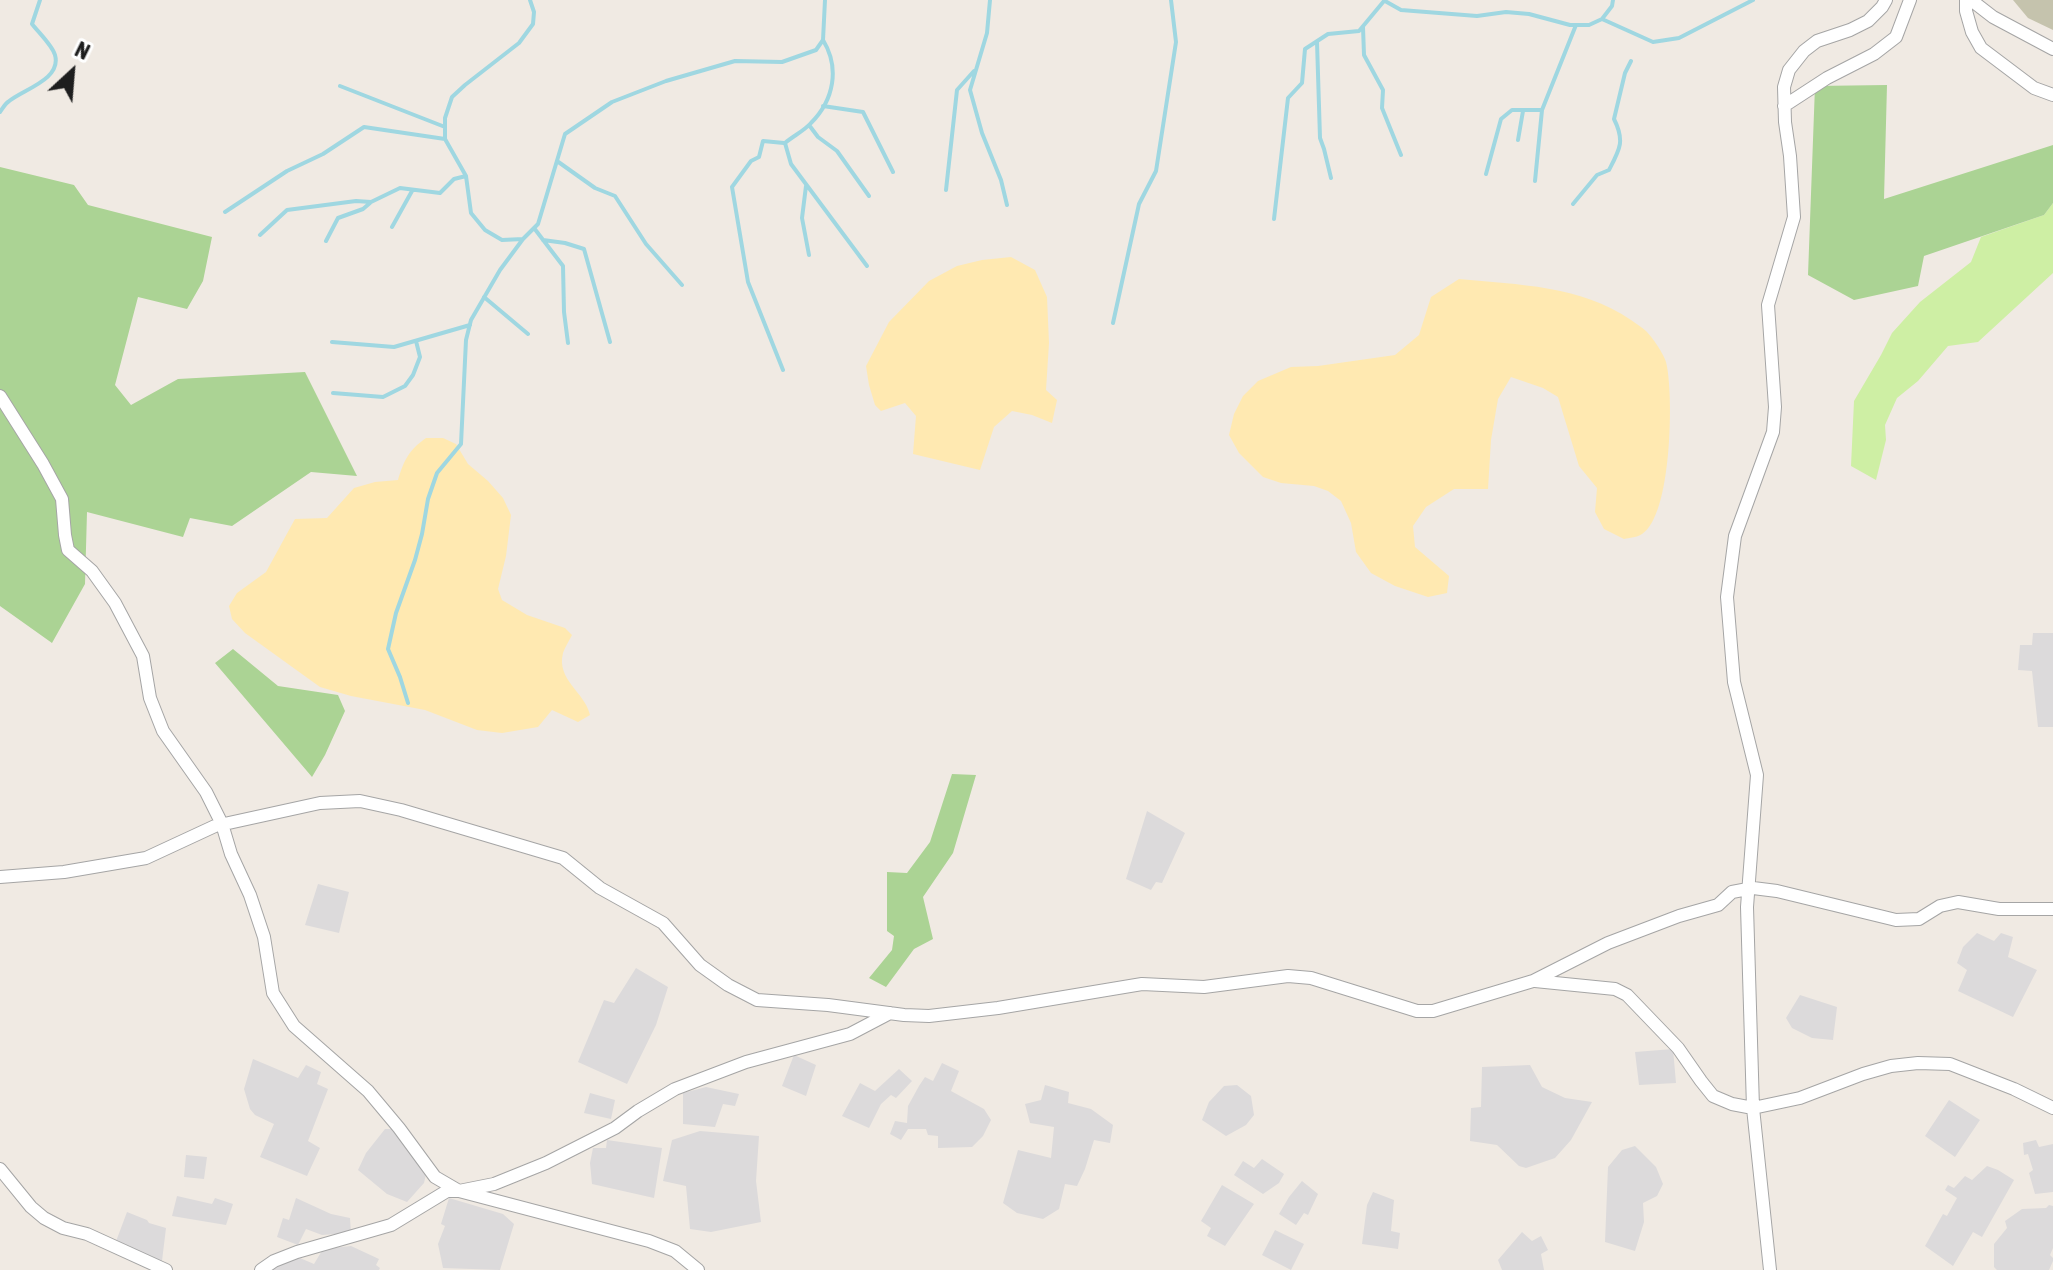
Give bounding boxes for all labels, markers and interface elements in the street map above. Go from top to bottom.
north arrow [32,32,112,112]
text: N [71,36,94,65]

